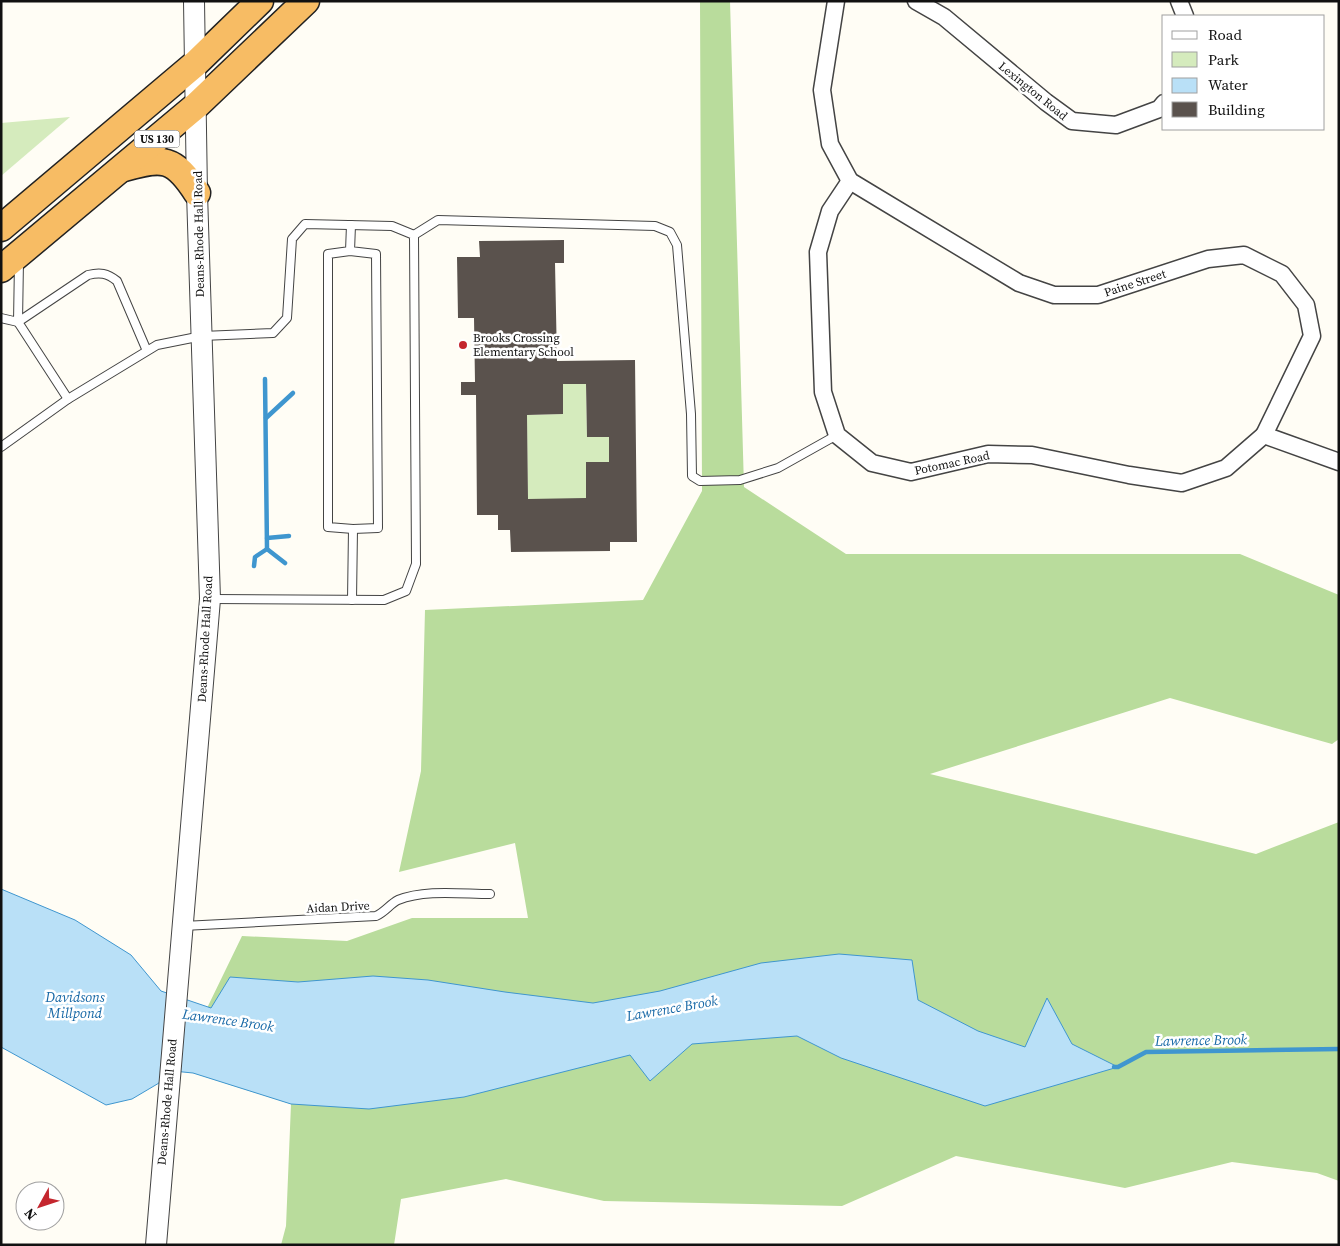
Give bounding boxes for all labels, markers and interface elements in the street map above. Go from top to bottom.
legend [1162,15,1325,130]
text: Road [1208,24,1242,45]
text: Park [1208,49,1240,70]
street label: Lexington Road [995,58,1071,124]
text: Water [1208,74,1249,95]
text: Building [1208,99,1265,120]
road number: US 130 [134,130,180,148]
street label: Deans-Rhode Hall Road [190,170,208,297]
street label: Paine Street [1102,265,1168,300]
place label: Brooks Crossing Elementary School [473,330,574,360]
marker: Brooks Crossing Elementary School [457,339,469,351]
street label: Potomac Road [913,447,991,479]
street label: Deans-Rhode Hall Road [194,575,216,703]
street label: Aidan Drive [306,897,370,917]
water label: Davidsons Millpond [44,987,106,1023]
water label: Lawrence Brook [624,990,720,1026]
water label: Lawrence Brook [180,1004,275,1036]
water label: Lawrence Brook [1154,1029,1248,1051]
street label: Deans-Rhode Hall Road [154,1038,181,1166]
north arrow [15,1181,65,1231]
text: N [19,1204,41,1225]

